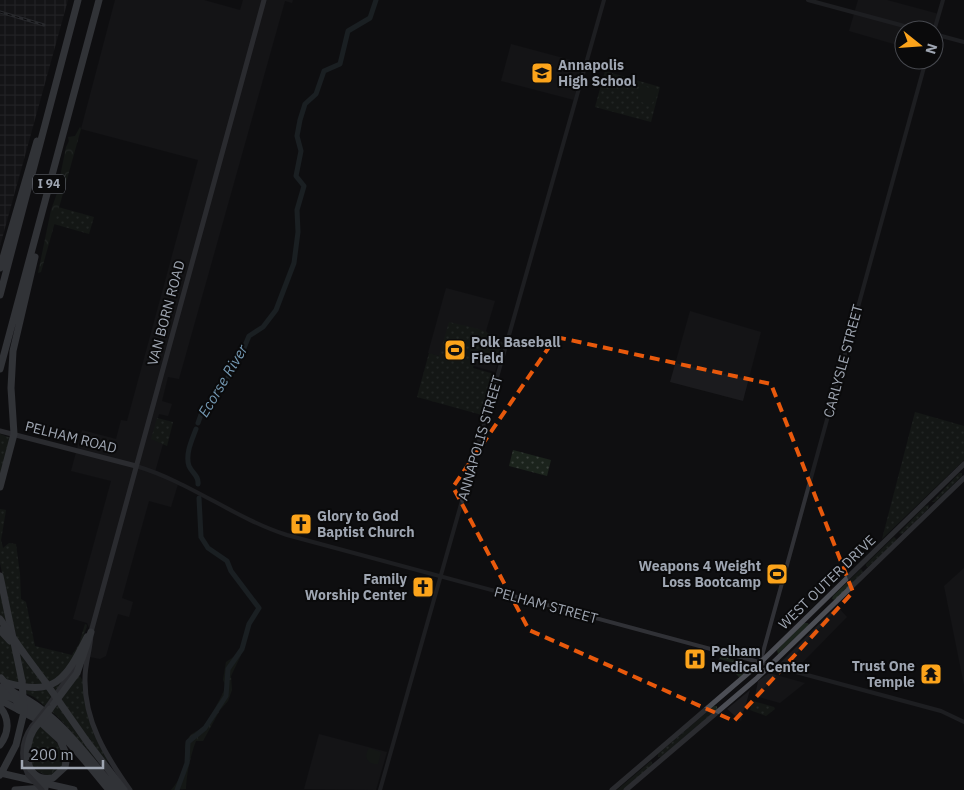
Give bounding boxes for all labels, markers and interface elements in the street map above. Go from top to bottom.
north arrow [894,20,944,70]
text: N [921,41,942,56]
place label: Annapolis High School [558,56,636,90]
school or university icon: Annapolis High School [530,61,554,85]
road number: I 94 [33,174,65,193]
street label: VAN BORN ROAD [143,258,189,368]
street label: CARLYSLE STREET [819,302,867,420]
place label: Polk Baseball Field [471,333,561,367]
sports icon: Polk Baseball Field [443,338,467,362]
water label: Ecorse River [194,341,252,420]
street label: ANNAPOLIS STREET [454,373,506,503]
street label: PELHAM ROAD [23,417,119,457]
place label: Glory to God Baptist Church [317,507,415,541]
church icon: Glory to God Baptist Church [289,512,313,536]
street label: WEST OUTER DRIVE [775,531,879,633]
place label: Weapons 4 Weight Loss Bootcamp [639,557,761,591]
sports icon: Weapons 4 Weight Loss Bootcamp [765,562,789,586]
place label: Family Worship Center [305,570,408,604]
church icon: Family Worship Center [411,575,435,599]
street label: PELHAM STREET [492,583,600,627]
place label: Pelham Medical Center [711,642,810,676]
hospital icon: Pelham Medical Center [683,647,707,671]
place label: Trust One Temple [852,657,915,691]
temple icon: Trust One Temple [919,662,943,686]
scale bar [22,738,104,770]
text: 200 m [30,745,74,764]

